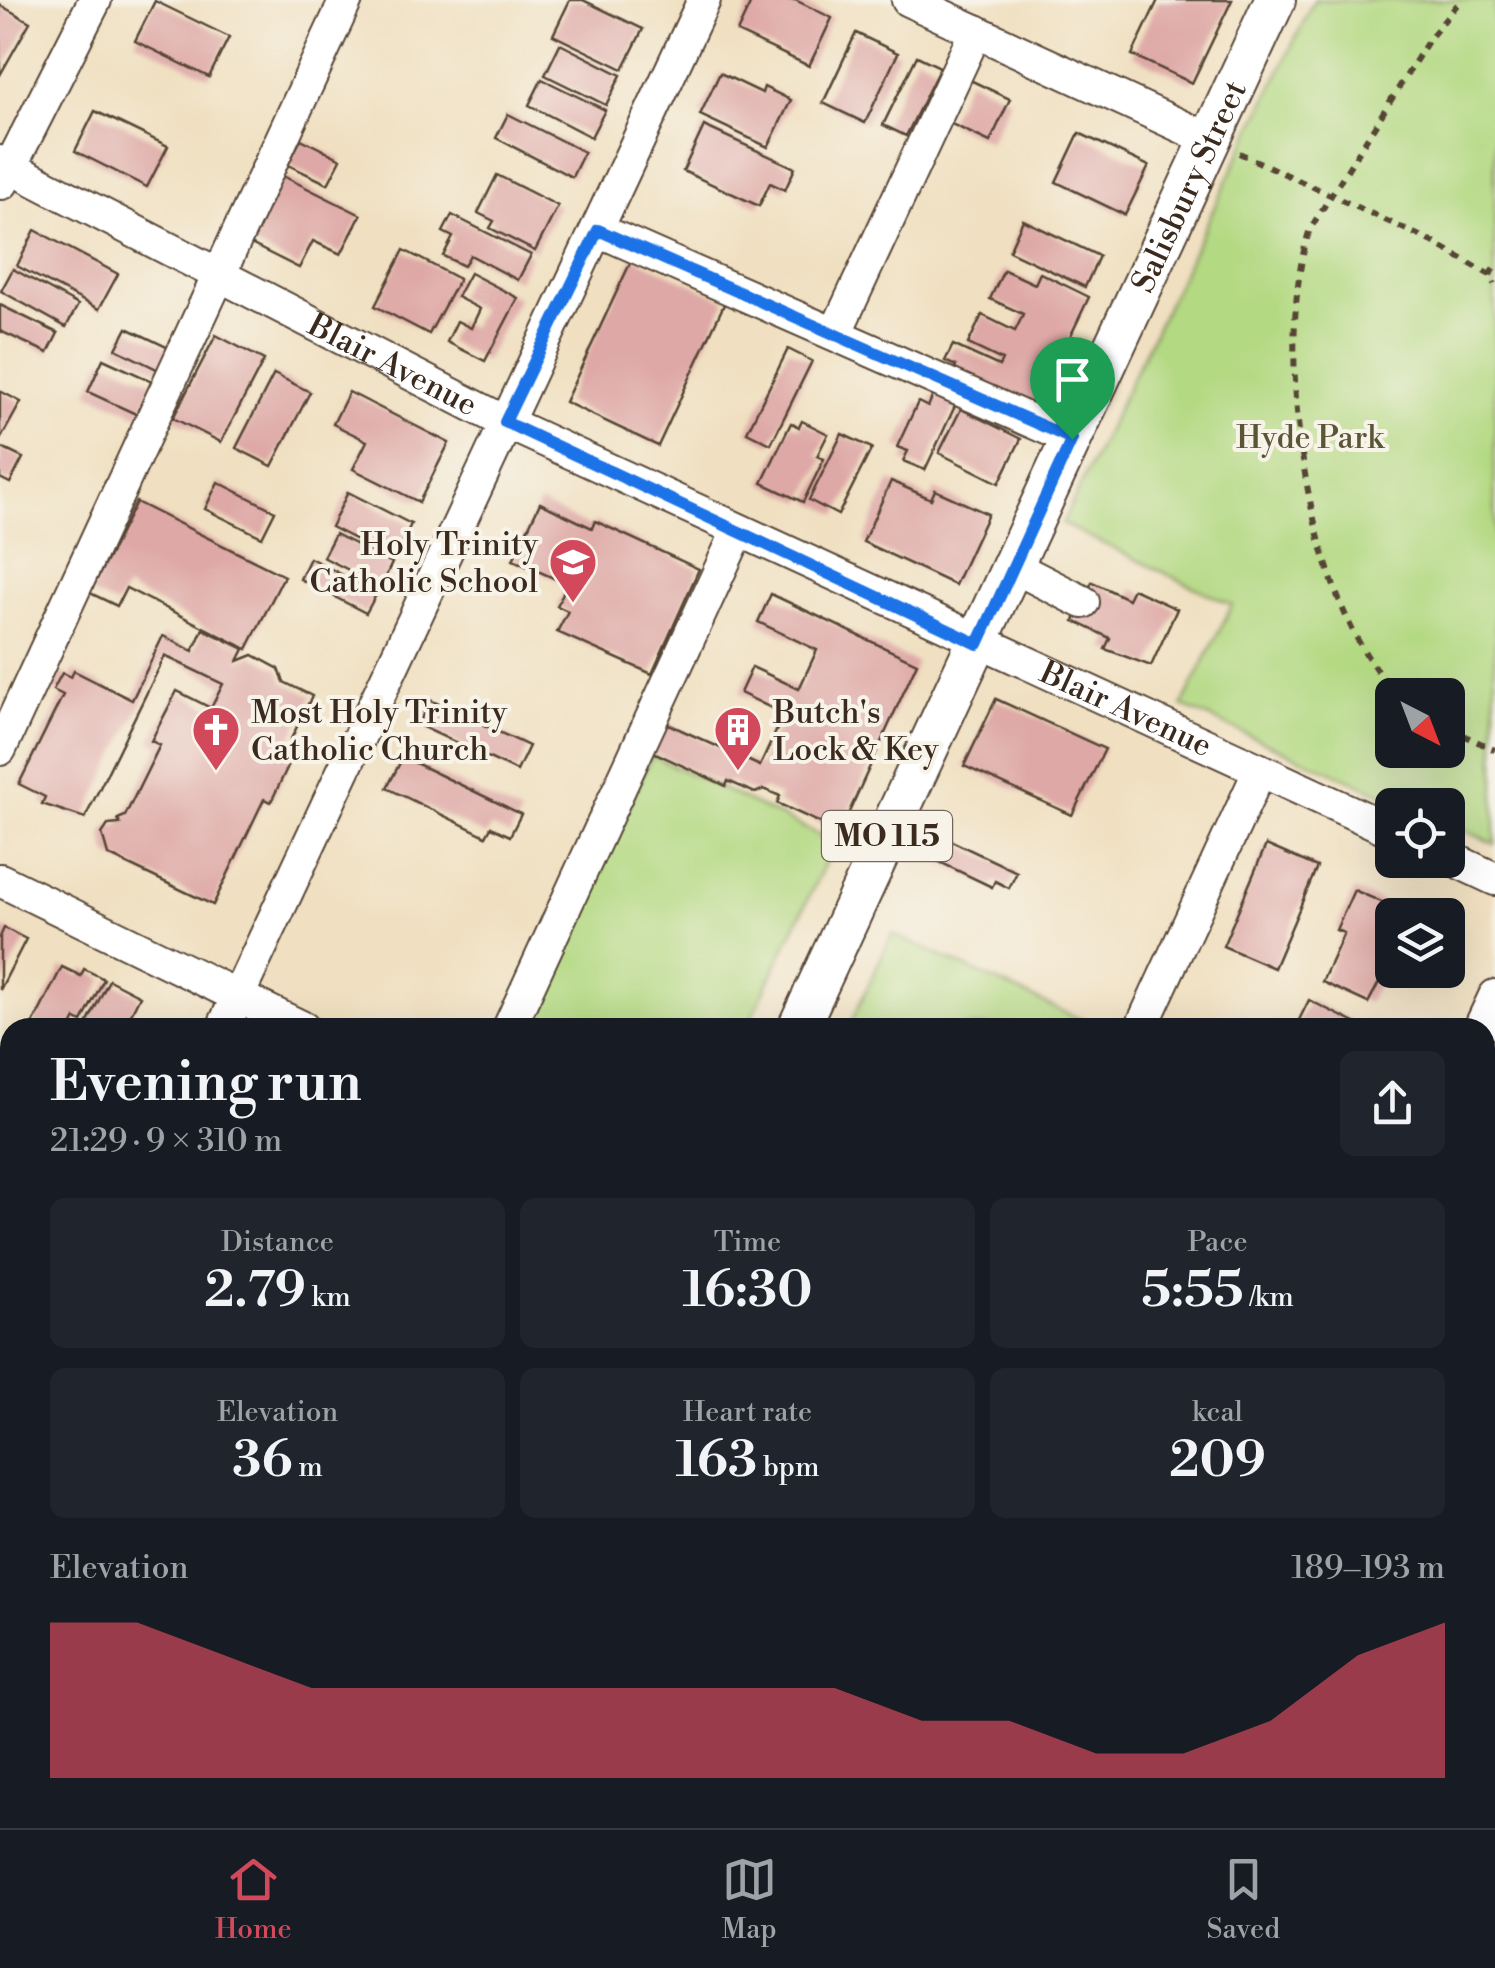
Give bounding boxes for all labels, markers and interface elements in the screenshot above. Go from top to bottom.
street label: Salisbury Street [1123,74,1256,299]
street label: Blair Avenue [300,305,484,425]
pin [1030,337,1115,440]
icon: arrive [1045,352,1100,407]
park label: Hyde Park [1236,418,1386,458]
place label: Holy Trinity Catholic School [309,525,539,602]
school or university icon: Holy Trinity Catholic School [547,536,599,604]
street label: Blair Avenue [1033,652,1218,766]
north arrow [1375,678,1465,768]
map controls [1375,678,1465,988]
place label: Most Holy Trinity Catholic Church [251,693,508,770]
place label: Butch's Lock & Key [772,693,939,770]
church icon: Most Holy Trinity Catholic Church [190,704,242,772]
building icon: Butch's Lock & Key [712,704,764,772]
button: locate [1375,788,1465,878]
road number: MO 115 [822,811,952,861]
button: layers [1375,898,1465,988]
text: Evening run [50,1049,362,1118]
button: share [1340,1051,1445,1156]
text: 21:29 · 9 × 310 m [50,1121,282,1161]
text: Distance [221,1225,334,1260]
text: Time [714,1225,781,1260]
text: Pace [1187,1225,1248,1260]
text: 2.79 [204,1260,306,1322]
text: 16:30 [683,1260,812,1322]
text: 5:55 [1141,1260,1244,1322]
text: km [306,1280,351,1315]
text: /km [1244,1280,1294,1315]
text: Elevation [217,1395,338,1430]
text: Heart rate [683,1395,812,1430]
text: kcal [1192,1395,1243,1430]
text: 36 [232,1430,293,1492]
text: 163 [675,1430,757,1492]
text: 209 [1169,1430,1266,1492]
text: m [293,1450,323,1485]
text: bpm [757,1450,820,1485]
text: Elevation [50,1548,189,1588]
text: 189–193 m [1291,1548,1445,1588]
tab: Home [215,1852,292,1947]
tab: Map [722,1852,777,1947]
tab: Saved [1207,1852,1280,1947]

